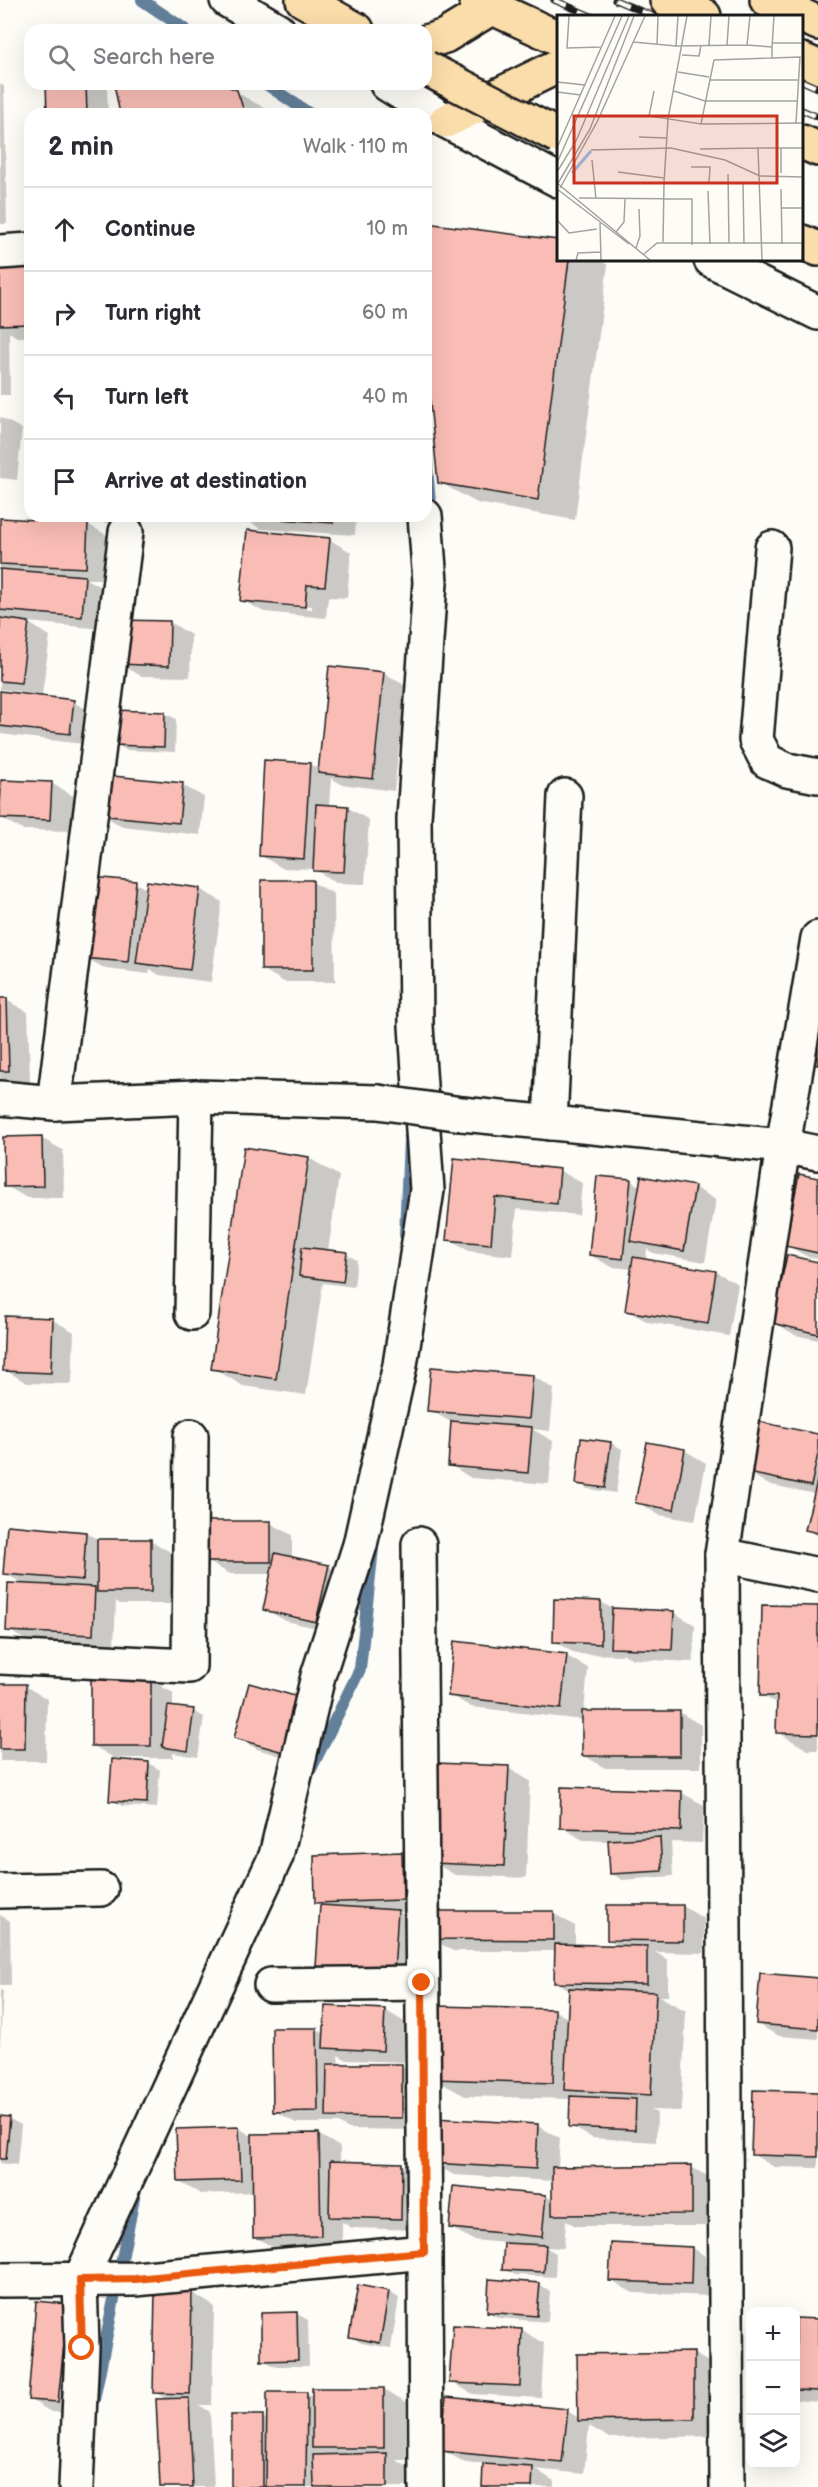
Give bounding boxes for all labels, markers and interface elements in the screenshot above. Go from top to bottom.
inset map [557,15,803,261]
search box [24,24,432,90]
icon: search [45,41,78,74]
text: Search here [93,44,215,71]
text: 2 min [48,132,114,163]
text: Walk · 110 m [303,135,408,159]
icon: ahead [48,213,81,246]
text: Continue [105,216,195,243]
text: 10 m [367,217,408,241]
icon: right [48,297,81,330]
text: Turn right [105,300,201,327]
text: 60 m [362,301,408,325]
icon: left [48,381,81,414]
text: Turn left [105,384,189,411]
text: 40 m [362,385,408,409]
icon: arrive [48,465,81,498]
text: Arrive at destination [105,468,307,495]
route end [408,1969,434,1995]
map controls [746,2307,800,2469]
button: + [746,2307,800,2361]
route start [68,2334,94,2360]
button: − [746,2361,800,2415]
button: layers [746,2415,800,2469]

